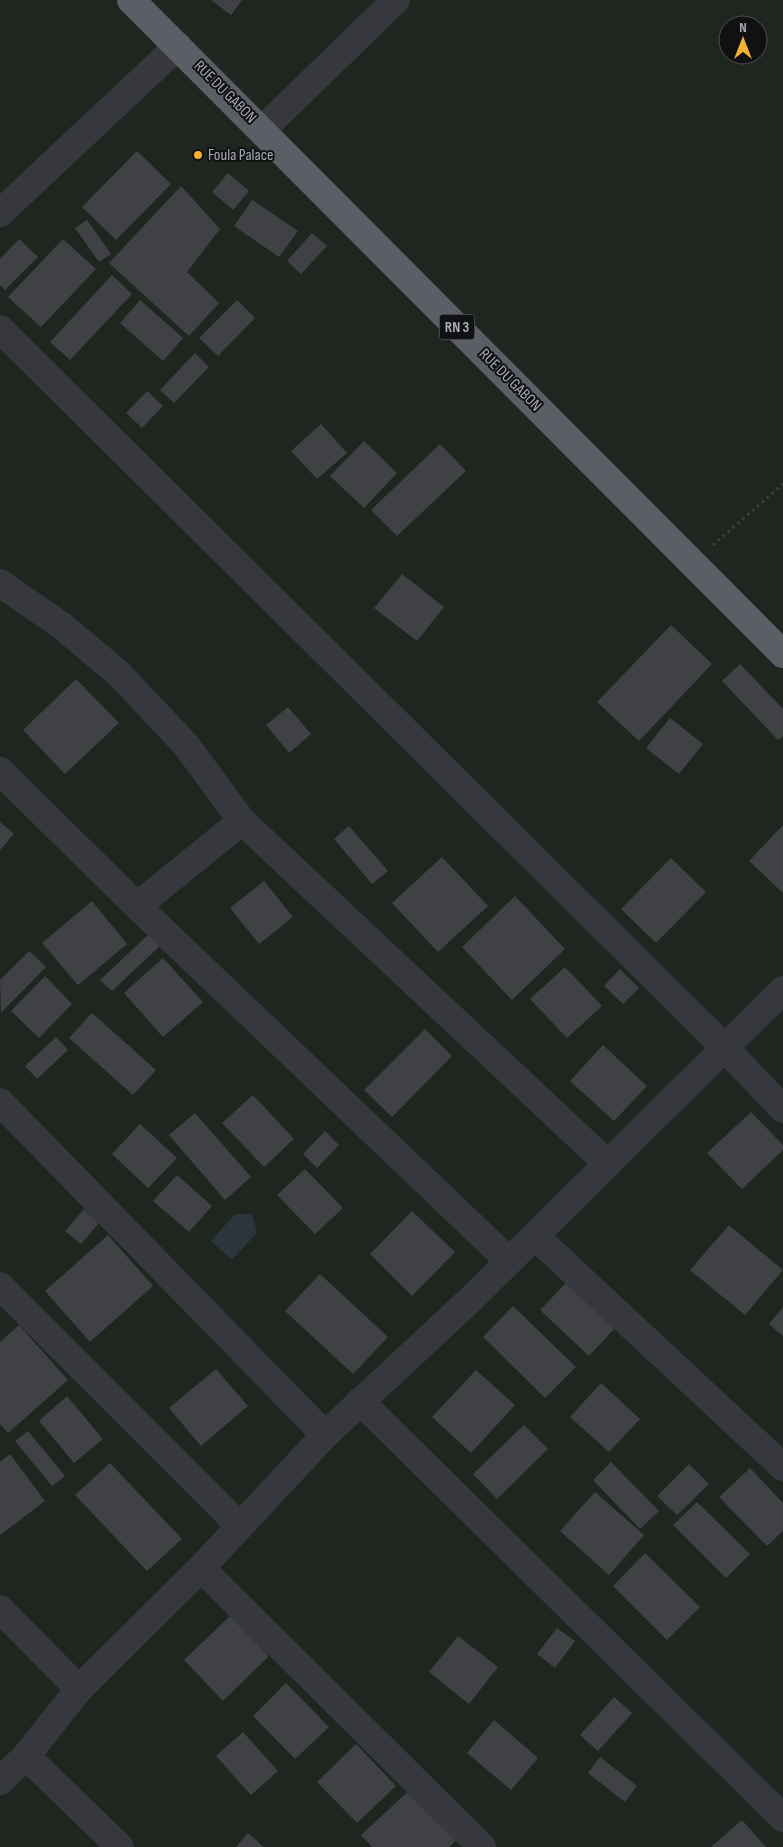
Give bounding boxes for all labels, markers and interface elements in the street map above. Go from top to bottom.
north arrow [718,15,768,65]
text: N [739,19,747,36]
street label: RUE DU GABON [190,57,260,127]
place label: Foula Palace [208,146,273,165]
marker: Foula Palace [192,149,204,161]
road number: RN 3 [440,314,474,340]
street label: RUE DU GABON [475,345,545,415]

